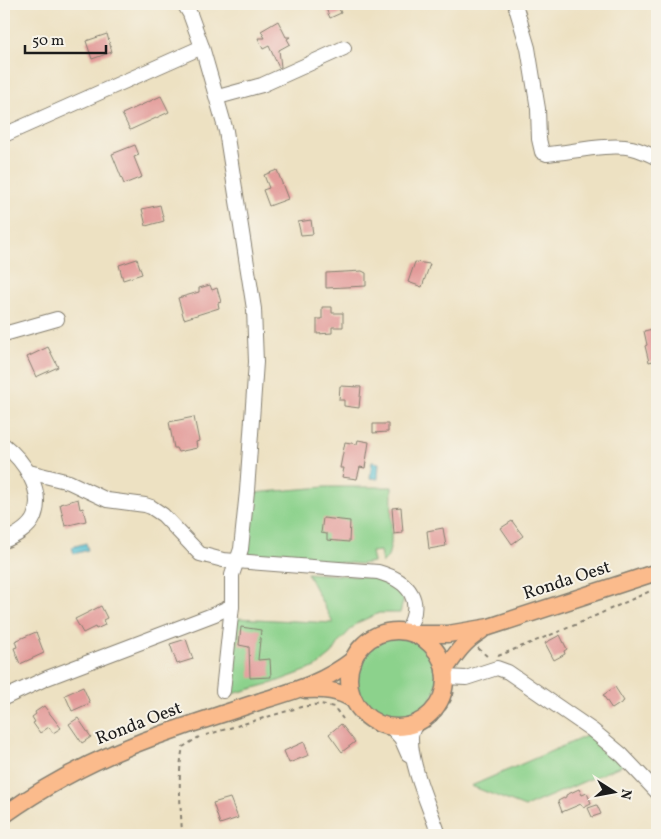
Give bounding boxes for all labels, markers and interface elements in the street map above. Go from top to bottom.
scale bar [25,22,106,54]
text: 50 m [32,31,64,52]
street label: Ronda Oest [520,555,614,607]
street label: Ronda Oest [92,696,186,752]
north arrow [588,766,638,816]
text: N [615,787,636,801]

